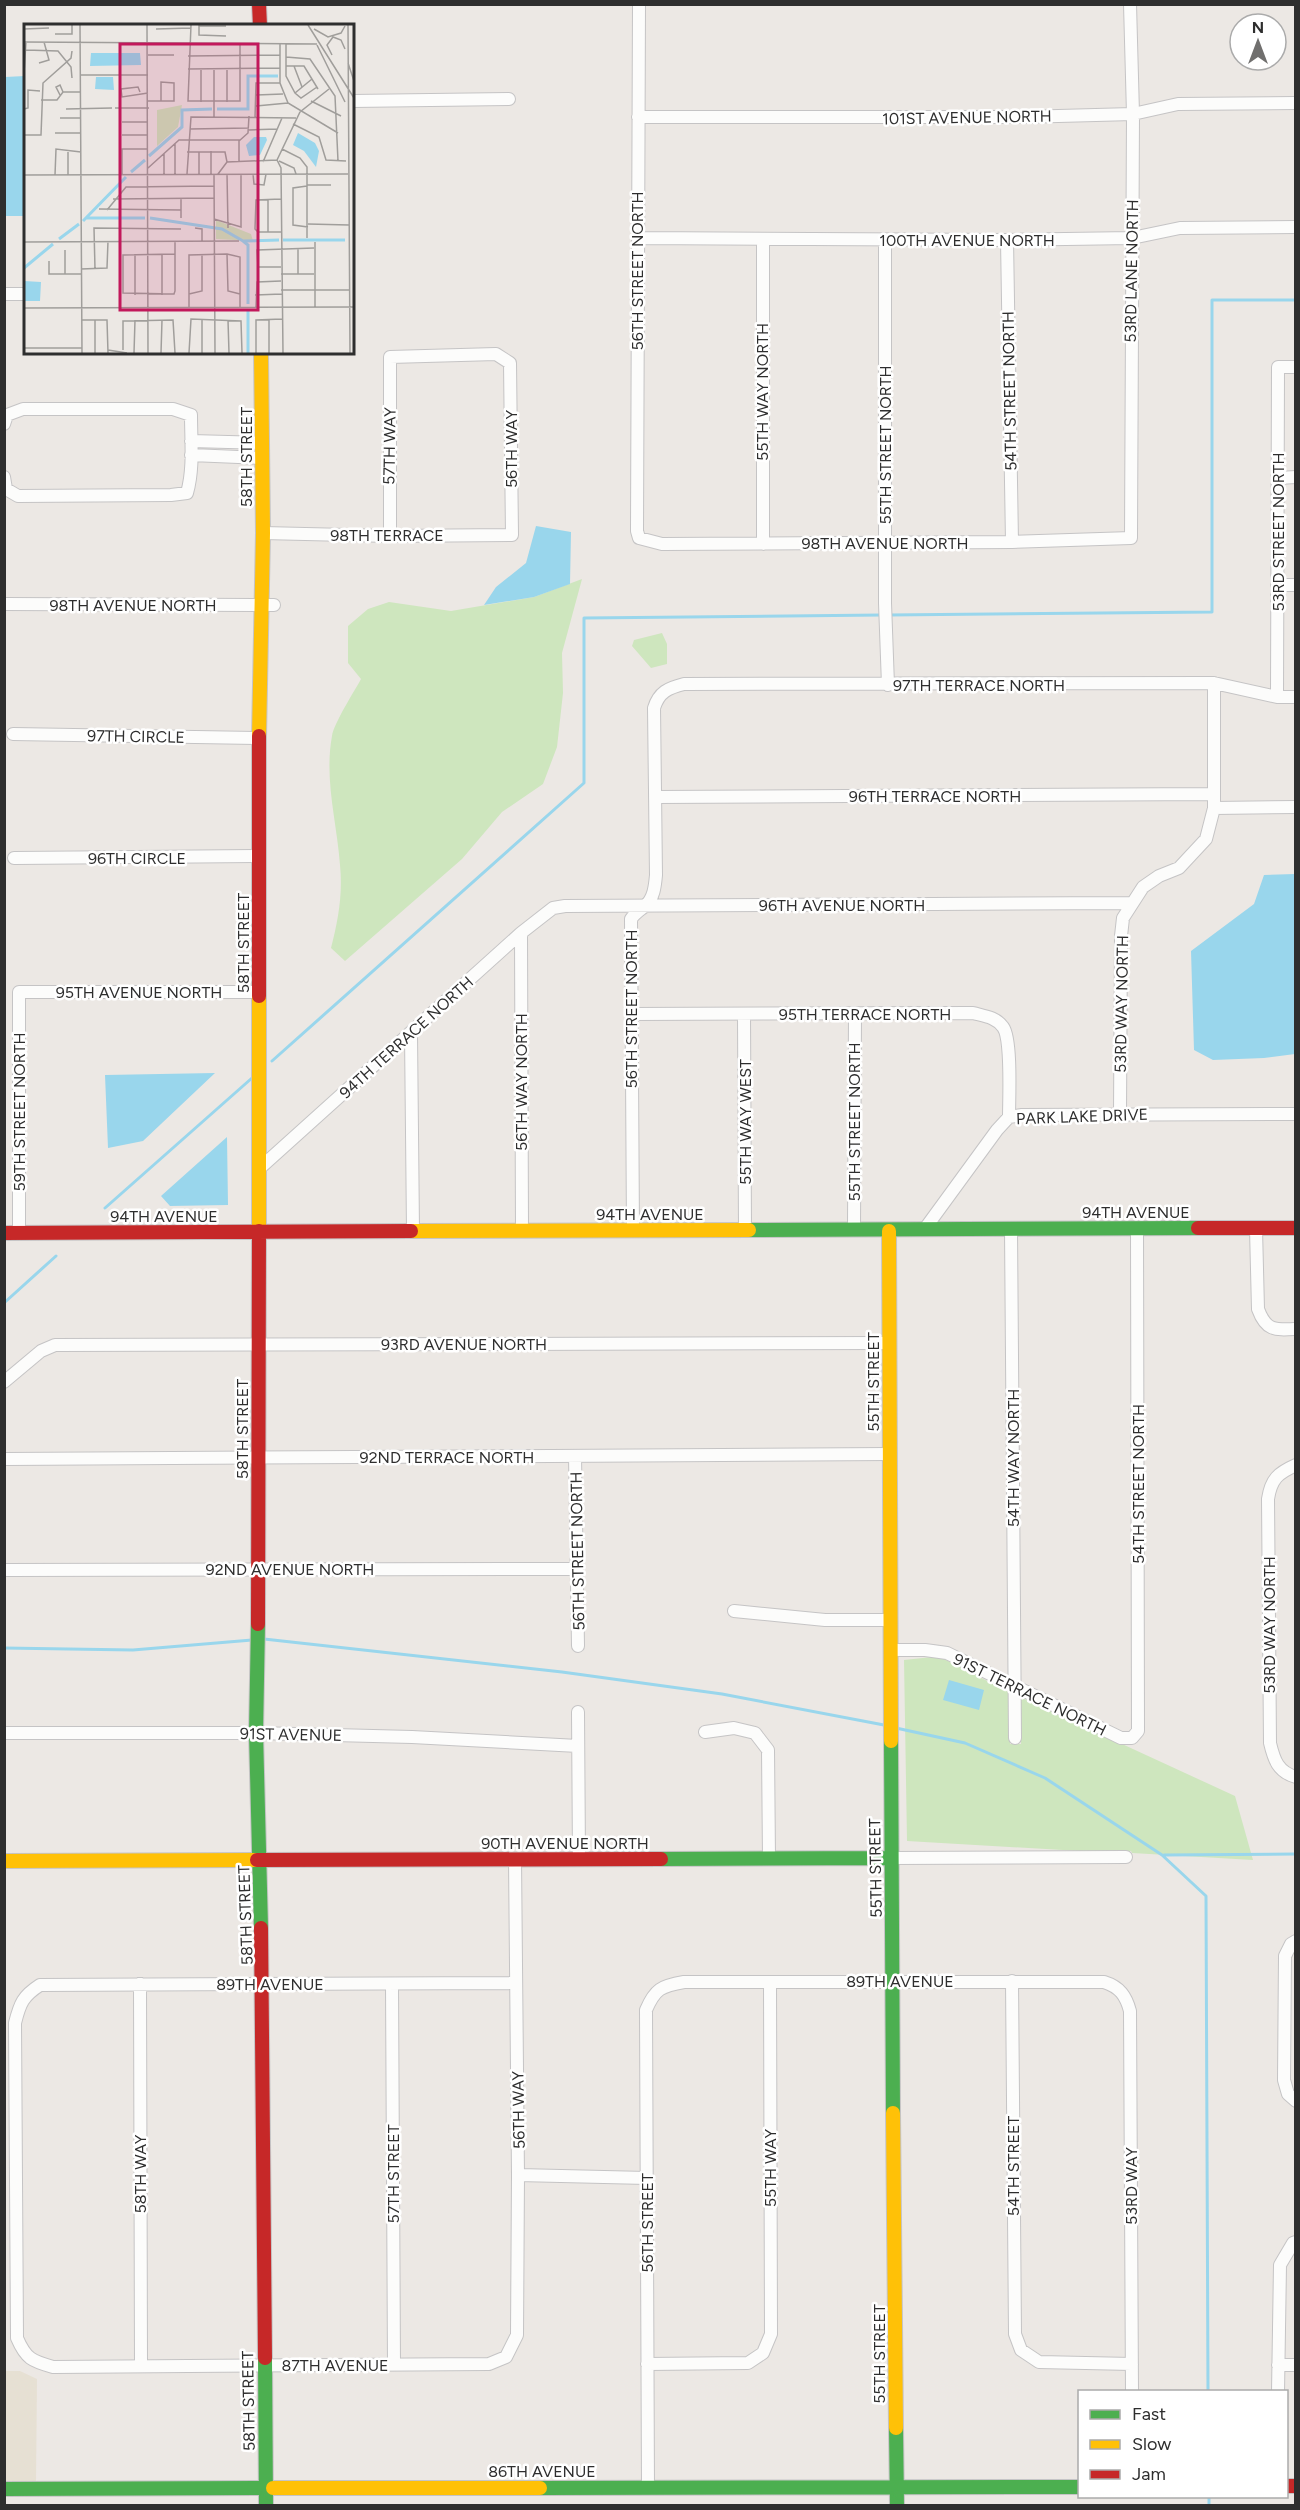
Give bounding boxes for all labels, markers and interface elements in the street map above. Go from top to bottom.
north arrow [1228,12,1288,72]
text: N [1252,18,1264,37]
inset map [24,24,354,354]
street label: 101ST AVENUE NORTH [882,107,1052,128]
street label: 56TH STREET NORTH [628,191,647,351]
street label: 53RD LANE NORTH [1121,199,1142,343]
street label: 100TH AVENUE NORTH [879,231,1055,250]
street label: 54TH STREET NORTH [999,311,1020,471]
street label: 55TH WAY NORTH [753,323,772,461]
street label: 55TH STREET NORTH [876,365,895,525]
street label: 58TH STREET [237,407,256,507]
street label: 57TH WAY [379,407,400,485]
street label: 56TH WAY [502,410,521,488]
street label: 53RD STREET NORTH [1269,453,1288,611]
street label: 98TH TERRACE [330,526,444,545]
street label: 98TH AVENUE NORTH [801,534,969,553]
street label: 98TH AVENUE NORTH [49,596,217,615]
street label: 97TH TERRACE NORTH [893,676,1065,695]
street label: 97TH CIRCLE [87,726,185,747]
street label: 96TH TERRACE NORTH [849,787,1021,806]
street label: 96TH CIRCLE [88,849,186,868]
street label: 58TH STREET [234,893,253,993]
street label: 96TH AVENUE NORTH [759,896,925,915]
street label: 56TH STREET NORTH [622,929,641,1089]
street label: 53RD WAY NORTH [1111,935,1132,1073]
street label: 94TH TERRACE NORTH [336,972,477,1102]
street label: 95TH AVENUE NORTH [56,983,222,1002]
street label: 95TH TERRACE NORTH [779,1005,951,1024]
street label: 56TH WAY NORTH [512,1013,531,1151]
street label: 59TH STREET NORTH [10,1032,29,1192]
street label: 55TH STREET NORTH [845,1042,864,1202]
street label: 55TH WAY WEST [736,1059,755,1185]
street label: PARK LAKE DRIVE [1016,1105,1148,1128]
street label: 94TH AVENUE [1082,1203,1190,1222]
street label: 94TH AVENUE [596,1205,704,1224]
street label: 94TH AVENUE [110,1207,218,1226]
street label: 55TH STREET [864,1332,883,1432]
street label: 93RD AVENUE NORTH [381,1335,547,1354]
street label: 58TH STREET [233,1379,252,1479]
street label: 54TH WAY NORTH [1004,1389,1023,1527]
street label: 54TH STREET NORTH [1129,1404,1148,1564]
street label: 92ND TERRACE NORTH [360,1448,534,1467]
street label: 56TH STREET NORTH [567,1471,588,1631]
street label: 53RD WAY NORTH [1260,1556,1279,1694]
street label: 92ND AVENUE NORTH [206,1560,374,1579]
street label: 91ST TERRACE NORTH [950,1649,1109,1740]
street label: 91ST AVENUE [240,1724,342,1745]
street label: 55TH STREET [865,1818,886,1918]
street label: 90TH AVENUE NORTH [481,1834,649,1853]
street label: 58TH STREET [234,1864,257,1965]
street label: 89TH AVENUE [846,1972,954,1991]
street label: 89TH AVENUE [216,1975,324,1994]
street label: 56TH WAY [508,2070,529,2149]
street label: 54TH STREET [1004,2116,1023,2216]
street label: 57TH STREET [384,2124,403,2224]
street label: 55TH WAY [761,2128,780,2207]
street label: 58TH WAY [131,2134,150,2214]
street label: 53RD WAY [1122,2147,1141,2225]
street label: 56TH STREET [638,2173,657,2273]
street label: 55TH STREET [870,2304,889,2404]
street label: 58TH STREET [238,2351,259,2451]
street label: 87TH AVENUE [281,2356,389,2375]
legend [1078,2390,1288,2498]
text: Fast [1132,2403,1166,2425]
text: Slow [1132,2433,1171,2455]
street label: 86TH AVENUE [488,2462,596,2481]
text: Jam [1132,2463,1166,2485]

